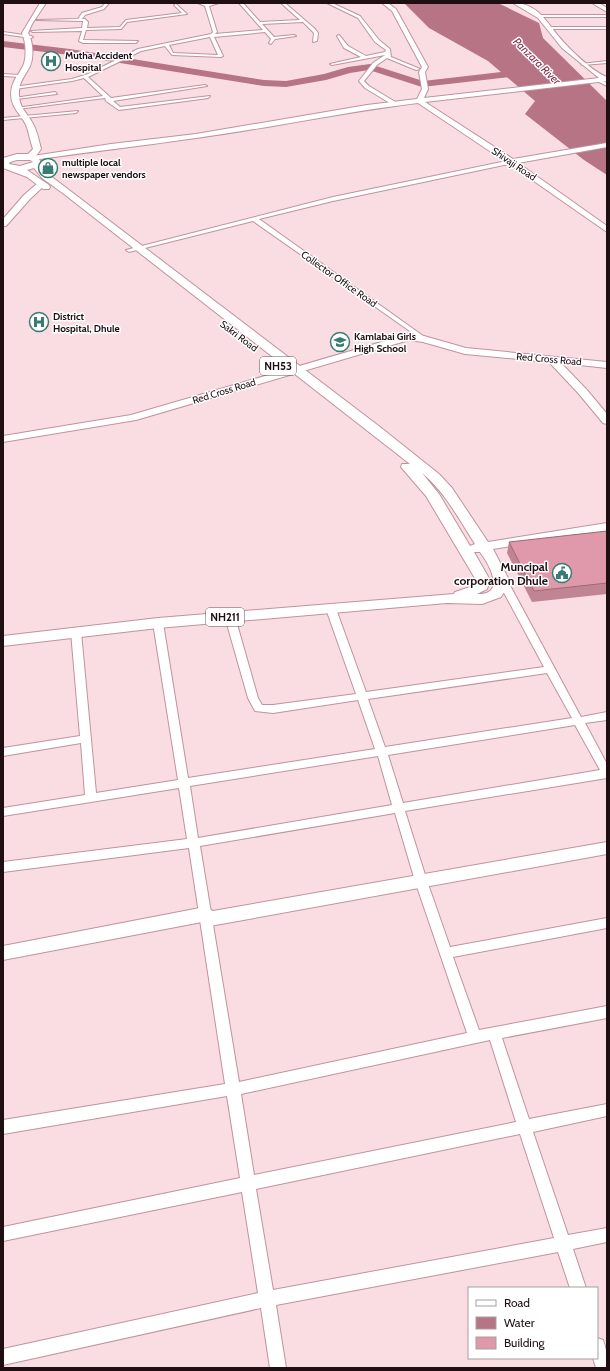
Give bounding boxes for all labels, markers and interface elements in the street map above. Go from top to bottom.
water label: Panzara River [510,34,564,88]
place label: Mutha Accident Hospital [65,49,133,74]
hospital icon: Mutha Accident Hospital [40,50,62,72]
street label: Shivaji Road [489,144,539,184]
place label: multiple local newspaper vendors [62,156,146,181]
shop icon: multiple local newspaper vendors [37,157,59,179]
street label: Collector Office Road [298,248,380,310]
place label: District Hospital, Dhule [53,310,120,335]
hospital icon: District Hospital, Dhule [28,311,50,333]
street label: Sakri Road [217,317,261,355]
place label: Kamlabai Girls High School [354,330,416,355]
school or university icon: Kamlabai Girls High School [329,331,351,353]
street label: Red Cross Road [516,350,582,368]
road number: NH53 [260,357,296,375]
street label: Red Cross Road [191,375,257,407]
place label: Muncipal corporation Dhule [454,559,548,588]
public building icon: Muncipal corporation Dhule [551,562,573,584]
road number: NH211 [206,608,244,626]
legend [468,1287,598,1359]
text: Road [504,1295,530,1310]
text: Water [504,1315,535,1330]
text: Building [504,1335,546,1350]

